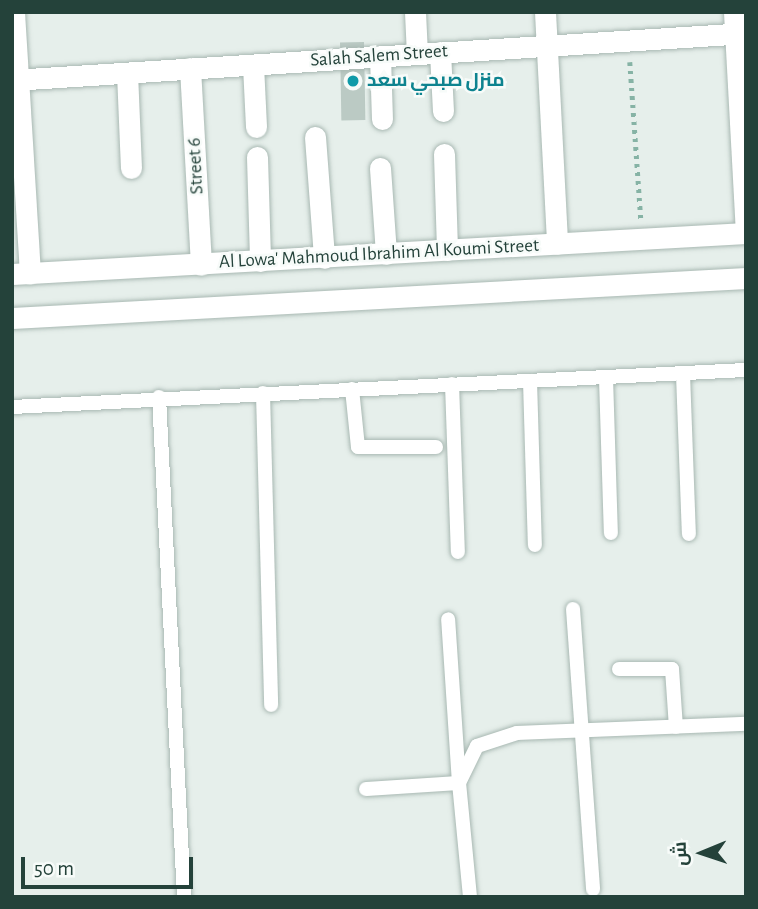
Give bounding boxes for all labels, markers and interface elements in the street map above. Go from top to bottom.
street label: Salah Salem Street [310,40,448,72]
place label: منزل صبحي سعد [367,70,505,92]
marker: منزل صبحي سعد [345,73,361,89]
street label: Street 6 [183,137,209,195]
street label: Al Lowa' Mahmoud Ibrahim Al Koumi Street [218,234,540,274]
north arrow [667,818,737,888]
text: ش [671,841,690,866]
scale bar [24,842,196,886]
text: 50 m [34,858,74,879]

